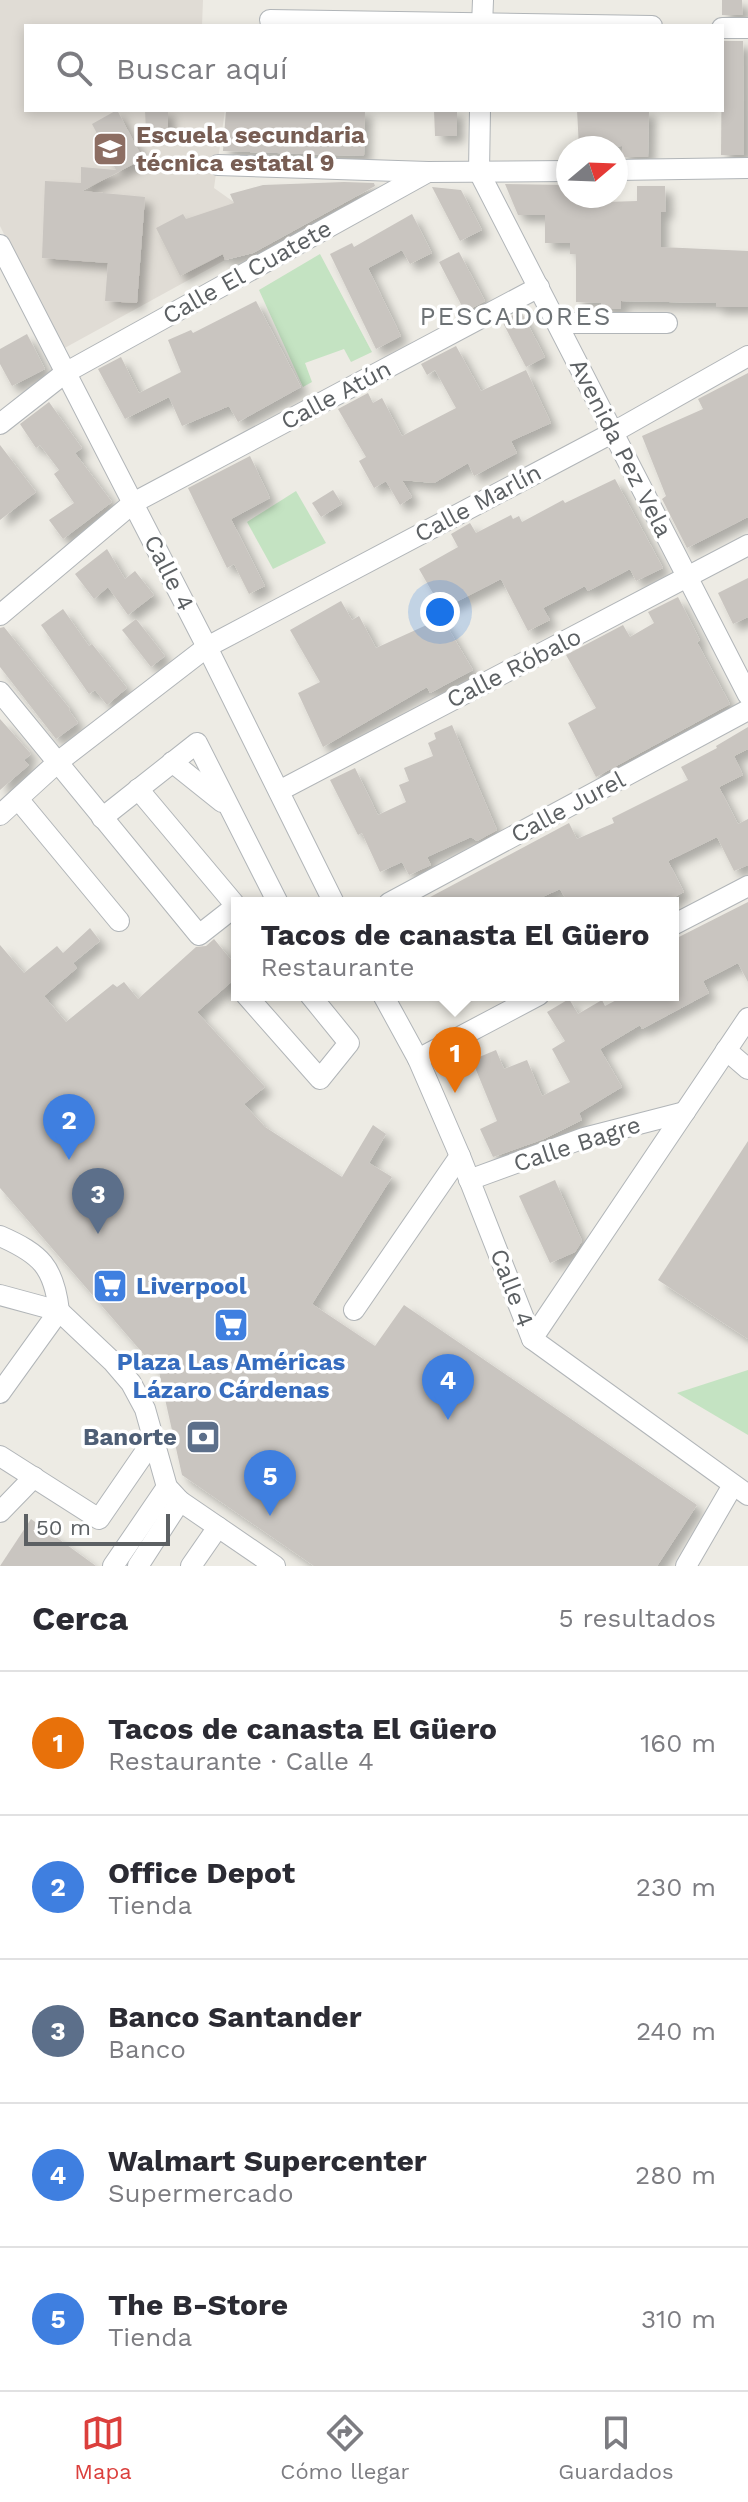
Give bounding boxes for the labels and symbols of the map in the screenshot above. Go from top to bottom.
place label: Escuela secundaria técnica estatal 9 [136,121,365,177]
school or university icon: Escuela secundaria técnica estatal 9 [91,130,129,168]
north arrow [556,136,628,208]
street label: Calle El Cuatete [158,214,336,330]
district label: PESCADORES [420,301,612,331]
street label: Calle Atún [276,354,396,436]
street label: Avenida Pez Vela [564,354,678,542]
street label: Calle Marlín [410,458,546,548]
street label: Calle 4 [138,530,200,616]
your location [420,592,460,632]
street label: Calle Róbalo [442,622,586,714]
street label: Calle Jurel [506,765,630,849]
pin: 1 [429,1027,481,1093]
pin: 2 [43,1094,95,1160]
street label: Calle Bagre [510,1110,644,1178]
pin: 3 [72,1168,124,1234]
street label: Calle 4 [484,1245,540,1331]
supermarket icon: Liverpool [91,1267,129,1305]
place label: Liverpool [136,1272,247,1300]
supermarket icon: Plaza Las Américas Lázaro Cárdenas [212,1306,250,1344]
place label: Plaza Las Américas Lázaro Cárdenas [117,1348,346,1404]
pin: 4 [422,1354,474,1420]
bank icon: Banorte [184,1418,222,1456]
place label: Banorte [83,1423,177,1451]
pin: 5 [244,1450,296,1516]
scale bar [24,1510,170,1546]

